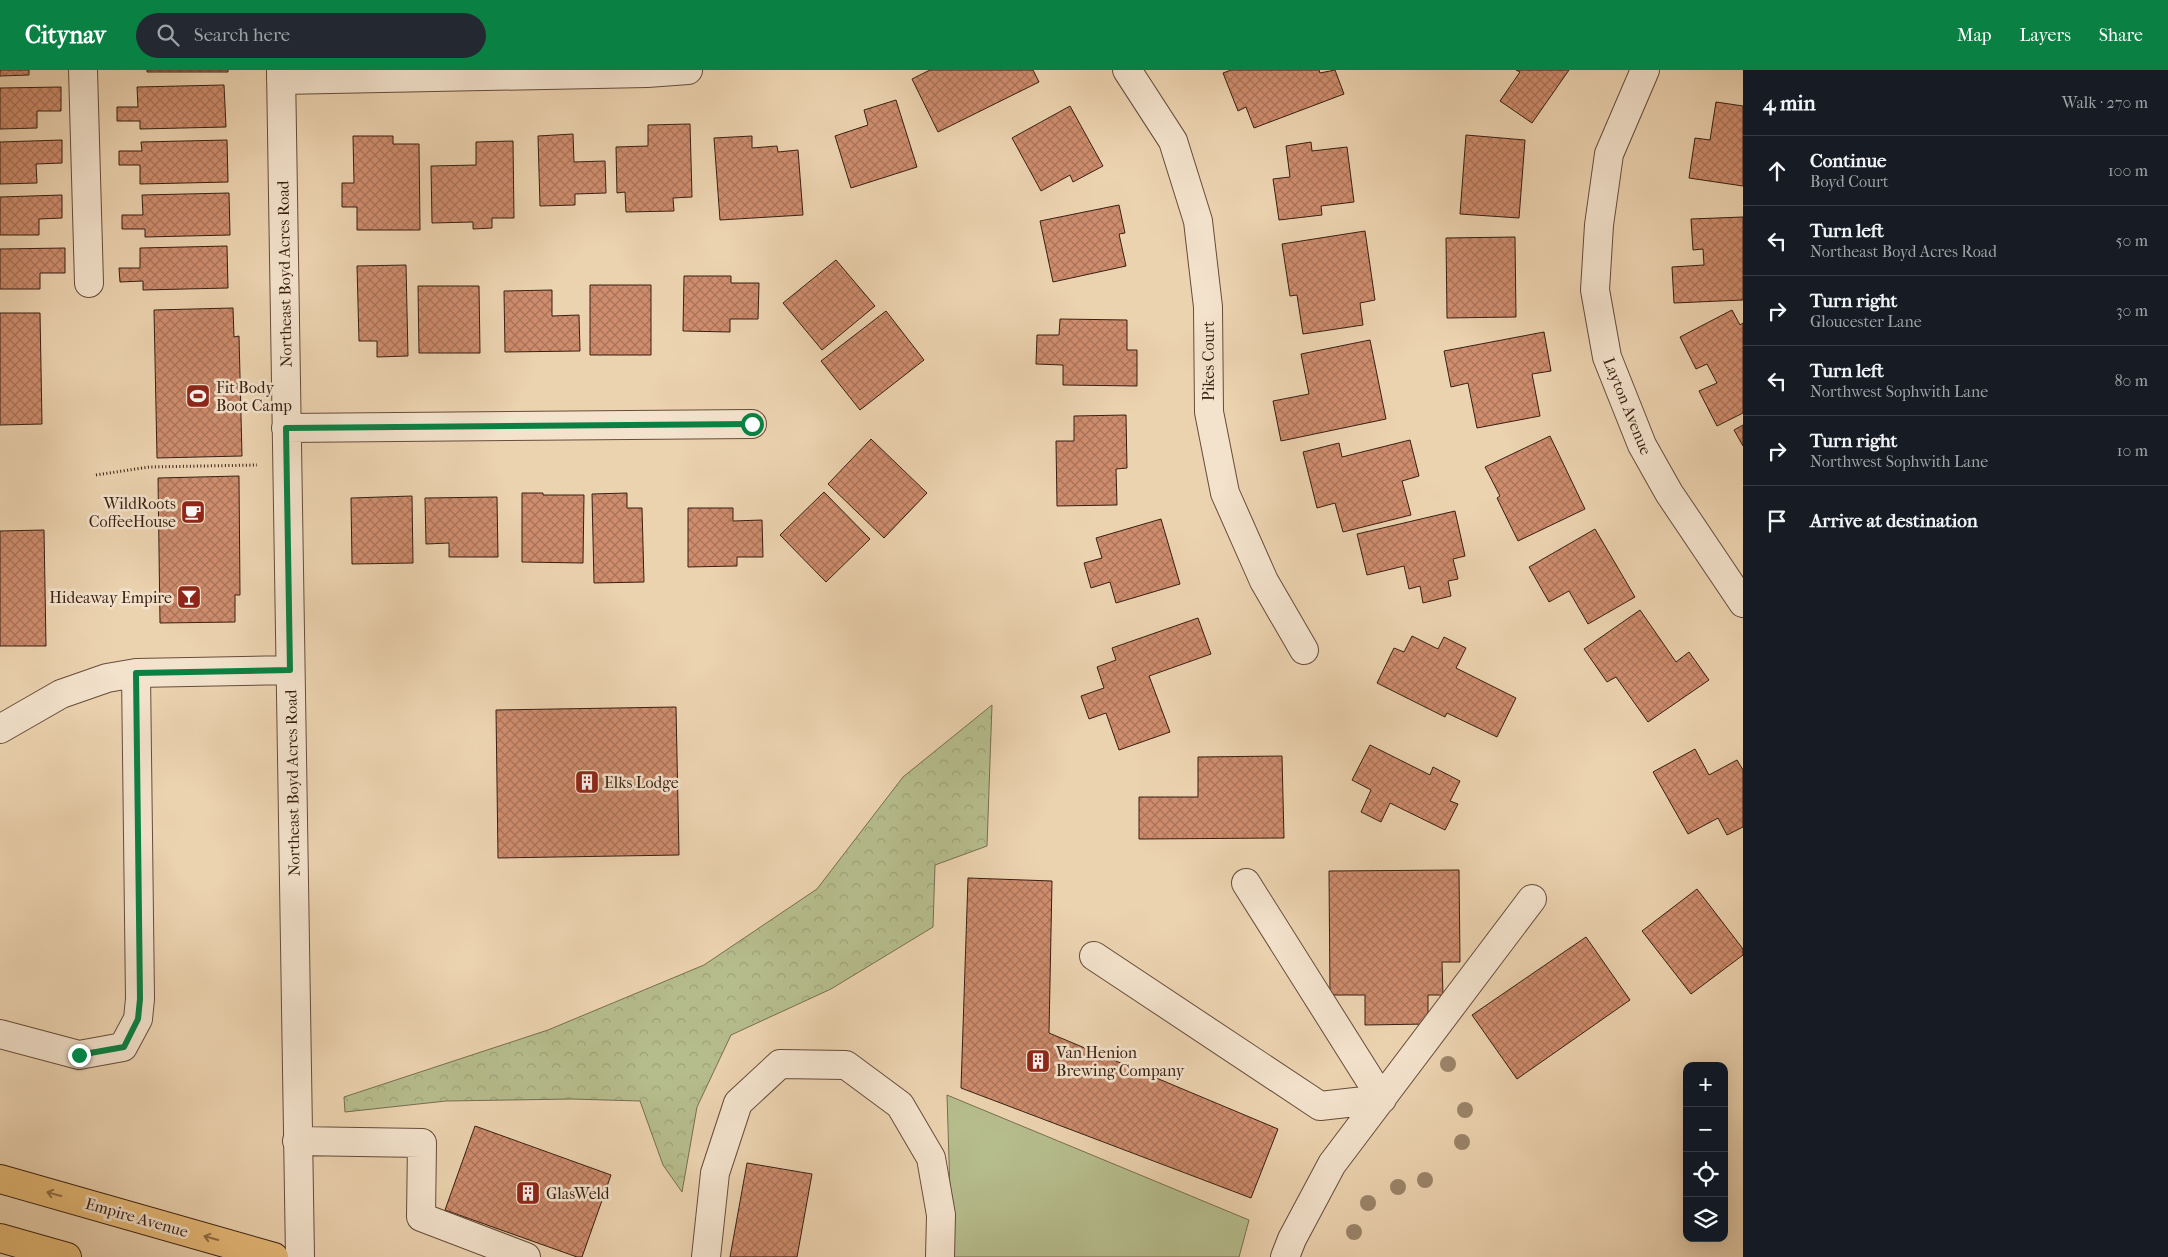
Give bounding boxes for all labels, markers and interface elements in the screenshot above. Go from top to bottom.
search box [136,13,486,58]
text: Citynav [25,21,106,49]
icon: search [154,21,182,49]
text: Search here [194,24,290,46]
text: Map [1957,25,1991,46]
text: Layers [2019,25,2071,46]
text: Share [2099,25,2143,46]
text: 4 min [1763,91,1816,115]
text: Walk · 270 m [2062,93,2148,112]
text: Continue [1810,150,1886,172]
icon: ahead [1763,157,1791,185]
text: 100 m [2108,161,2148,180]
text: Boyd Court [1810,172,1889,191]
street label: Northeast Boyd Acres Road [273,180,296,368]
text: Turn left [1810,220,1884,242]
icon: left [1763,227,1791,255]
text: 50 m [2116,231,2148,250]
text: Northeast Boyd Acres Road [1810,242,1997,261]
text: Turn right [1810,290,1897,312]
icon: right [1763,297,1791,325]
text: 30 m [2116,301,2148,320]
text: Gloucester Lane [1810,312,1922,331]
street label: Pikes Court [1199,321,1218,401]
street label: Layton Avenue [1599,355,1656,458]
text: Turn left [1810,360,1884,382]
icon: left [1763,367,1791,395]
text: 80 m [2114,371,2148,390]
place label: Fit Body Boot Camp [216,378,292,415]
text: Northwest Sophwith Lane [1810,382,1988,401]
sports icon: Fit Body Boot Camp [185,383,211,409]
route start [741,413,764,436]
text: Turn right [1810,430,1897,452]
icon: right [1763,437,1791,465]
text: 10 m [2117,441,2148,460]
text: Northwest Sophwith Lane [1810,452,1988,471]
place label: WildRoots CoffeeHouse [89,494,176,531]
cafe icon: WildRoots CoffeeHouse [180,499,206,525]
icon: arrive [1763,507,1791,535]
text: Arrive at destination [1810,510,1978,532]
bar icon: Hideaway Empire [176,584,202,610]
place label: Hideaway Empire [49,588,172,607]
street label: Northeast Boyd Acres Road [281,689,304,877]
building icon: Elks Lodge [574,769,600,795]
place label: Elks Lodge [604,773,679,792]
place label: Van Henion Brewing Company [1055,1043,1185,1080]
route end [68,1044,91,1067]
building icon: Van Henion Brewing Company [1025,1048,1051,1074]
map controls [1683,1062,1728,1242]
button: + [1683,1062,1728,1107]
button: − [1683,1107,1728,1152]
button: locate [1683,1152,1728,1197]
building icon: GlasWeld [515,1180,541,1206]
place label: GlasWeld [546,1184,610,1203]
one-way arrow [47,1189,63,1199]
street label: Empire Avenue [83,1194,191,1241]
button: layers [1683,1197,1728,1242]
one-way arrow [203,1233,219,1243]

